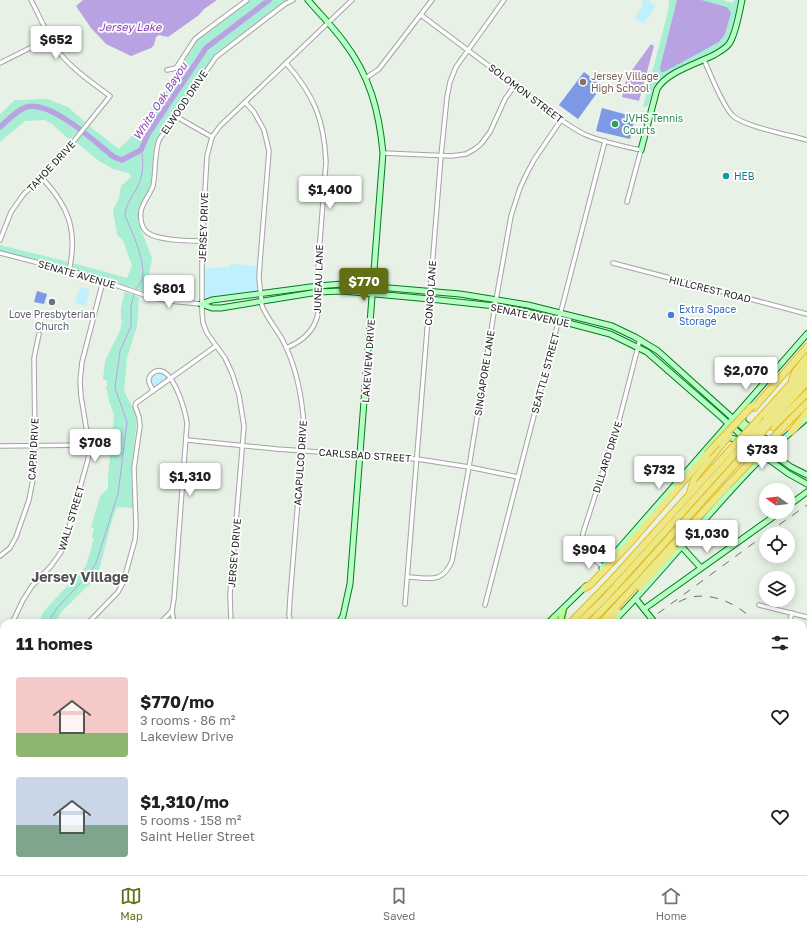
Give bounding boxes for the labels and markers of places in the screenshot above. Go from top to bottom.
pin: $652 [32,26,80,60]
place label: Jersey Village High School [591,70,659,94]
marker: Jersey Village High School [578,77,588,87]
place label: JVHS Tennis Courts [623,112,683,136]
marker: JVHS Tennis Courts [610,119,620,129]
place label: HEB [734,170,755,182]
marker: HEB [721,171,731,181]
pin: $1,400 [297,176,363,210]
pin: $770 [340,268,388,302]
pin: $801 [145,275,193,309]
marker: Love Presbyterian Church [47,297,57,307]
place label: Extra Space Storage [679,303,736,327]
place label: Love Presbyterian Church [9,308,95,332]
marker: Extra Space Storage [666,310,676,320]
pin: $2,070 [713,357,779,391]
pin: $708 [71,429,119,463]
pin: $733 [738,436,786,470]
pin: $732 [635,456,683,490]
pin: $1,310 [157,463,223,497]
pin: $1,030 [674,520,740,554]
pin: $904 [565,536,613,570]

